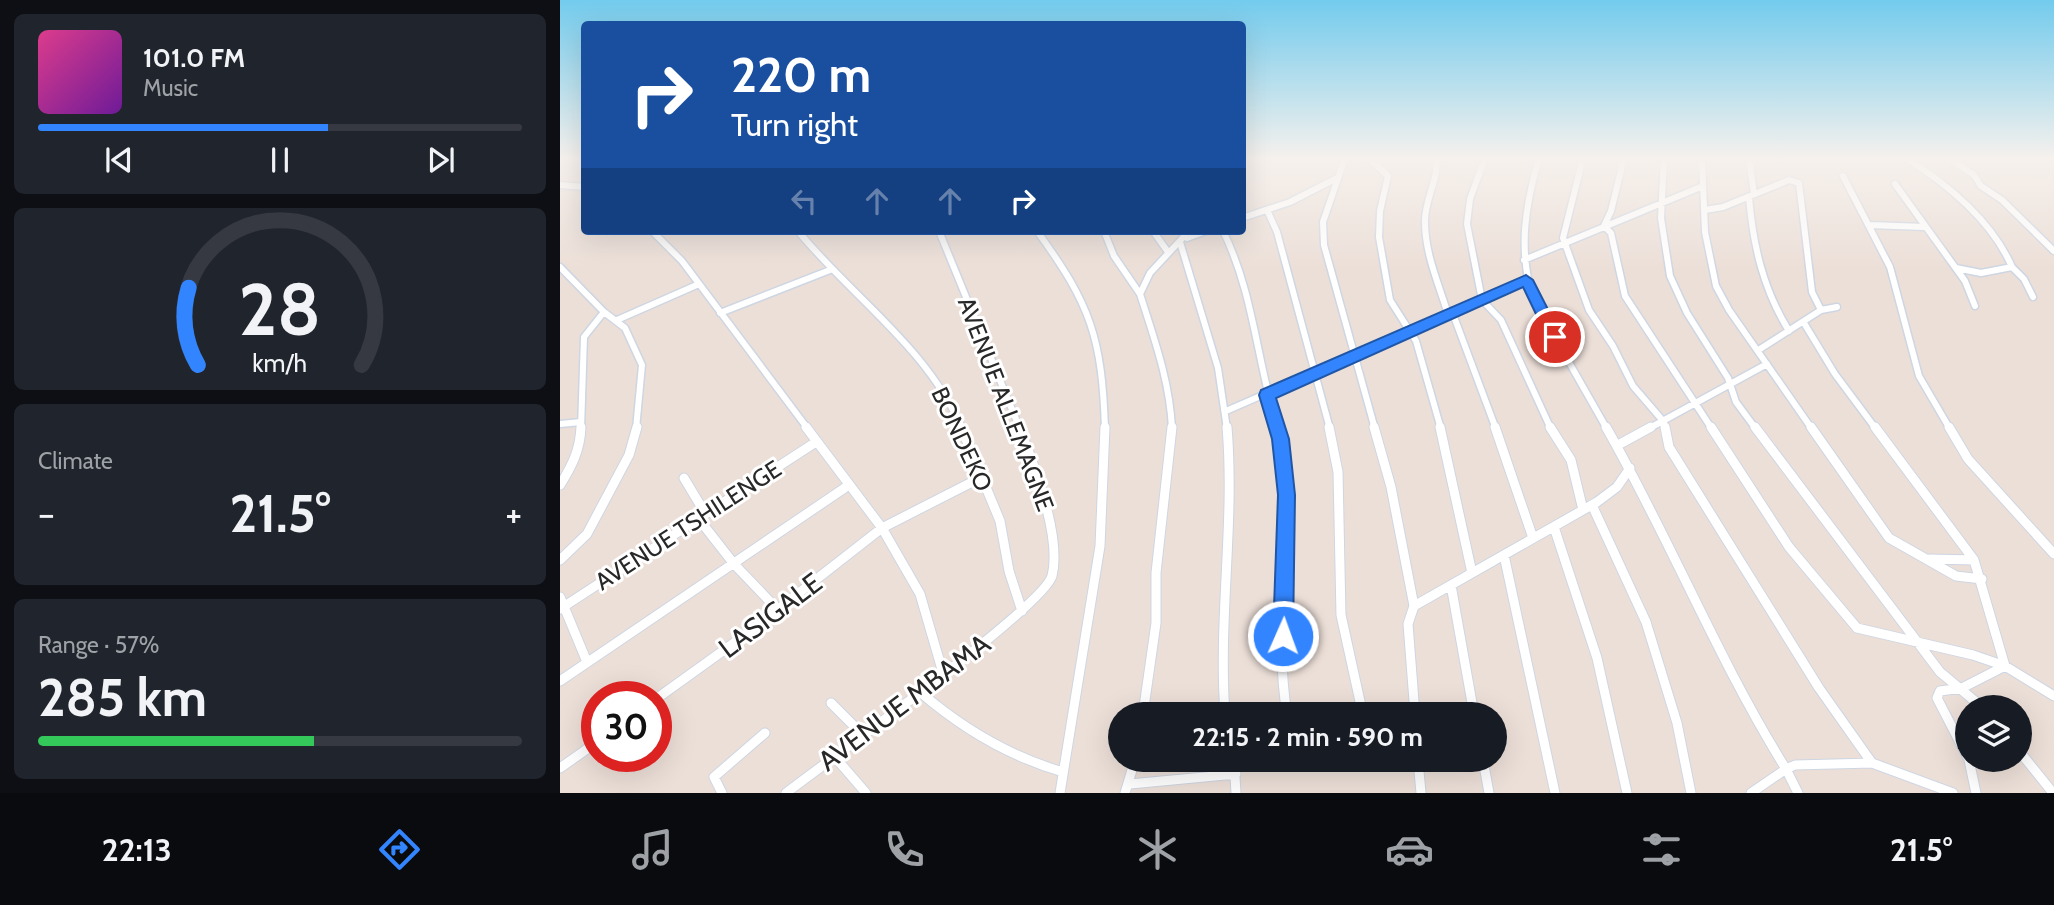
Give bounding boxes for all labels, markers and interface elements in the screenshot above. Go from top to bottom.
text: 101.0 FM [143,42,245,74]
text: 220 m [731,45,871,104]
icon: right [616,49,707,140]
text: Music [143,74,198,102]
text: Turn right [731,105,858,144]
icon: previous [100,141,138,179]
icon: pause [261,141,299,179]
icon: next [422,141,460,179]
icon: left [785,182,823,220]
icon: ahead [858,182,896,220]
icon: ahead [931,182,969,220]
icon: right [1004,182,1042,220]
text: 28 [239,266,321,354]
street label: AVENUE ALLEMAGNE [952,293,1060,515]
pin [1525,307,1585,367]
icon: arrive [1536,318,1574,356]
text: km/h [253,348,307,378]
street label: BONDEKO [925,382,999,496]
text: Climate [38,447,113,475]
street label: AVENUE TSHILENGE [590,454,786,596]
text: 21.5° [229,482,331,545]
text: − [38,490,55,537]
text: + [505,490,522,537]
street label: LASIGALE [712,565,828,665]
position arrow [1246,599,1320,673]
street label: AVENUE MBAMA [811,626,997,778]
text: Range · 57% [38,631,159,659]
text: 285 km [38,666,207,729]
speed limit sign: 30 [581,681,672,772]
map controls [1955,695,2032,772]
button: layers [1955,695,2032,772]
text: 22:15 · 2 min · 590 m [1192,721,1423,753]
icon: directions [375,825,424,874]
icon: music [628,825,677,874]
icon: phone [880,825,929,874]
icon: climate [1133,825,1182,874]
icon: car [1385,825,1434,874]
icon: filters [1637,825,1686,874]
text: 22:13 [102,830,172,869]
text: 21.5° [1890,830,1952,869]

